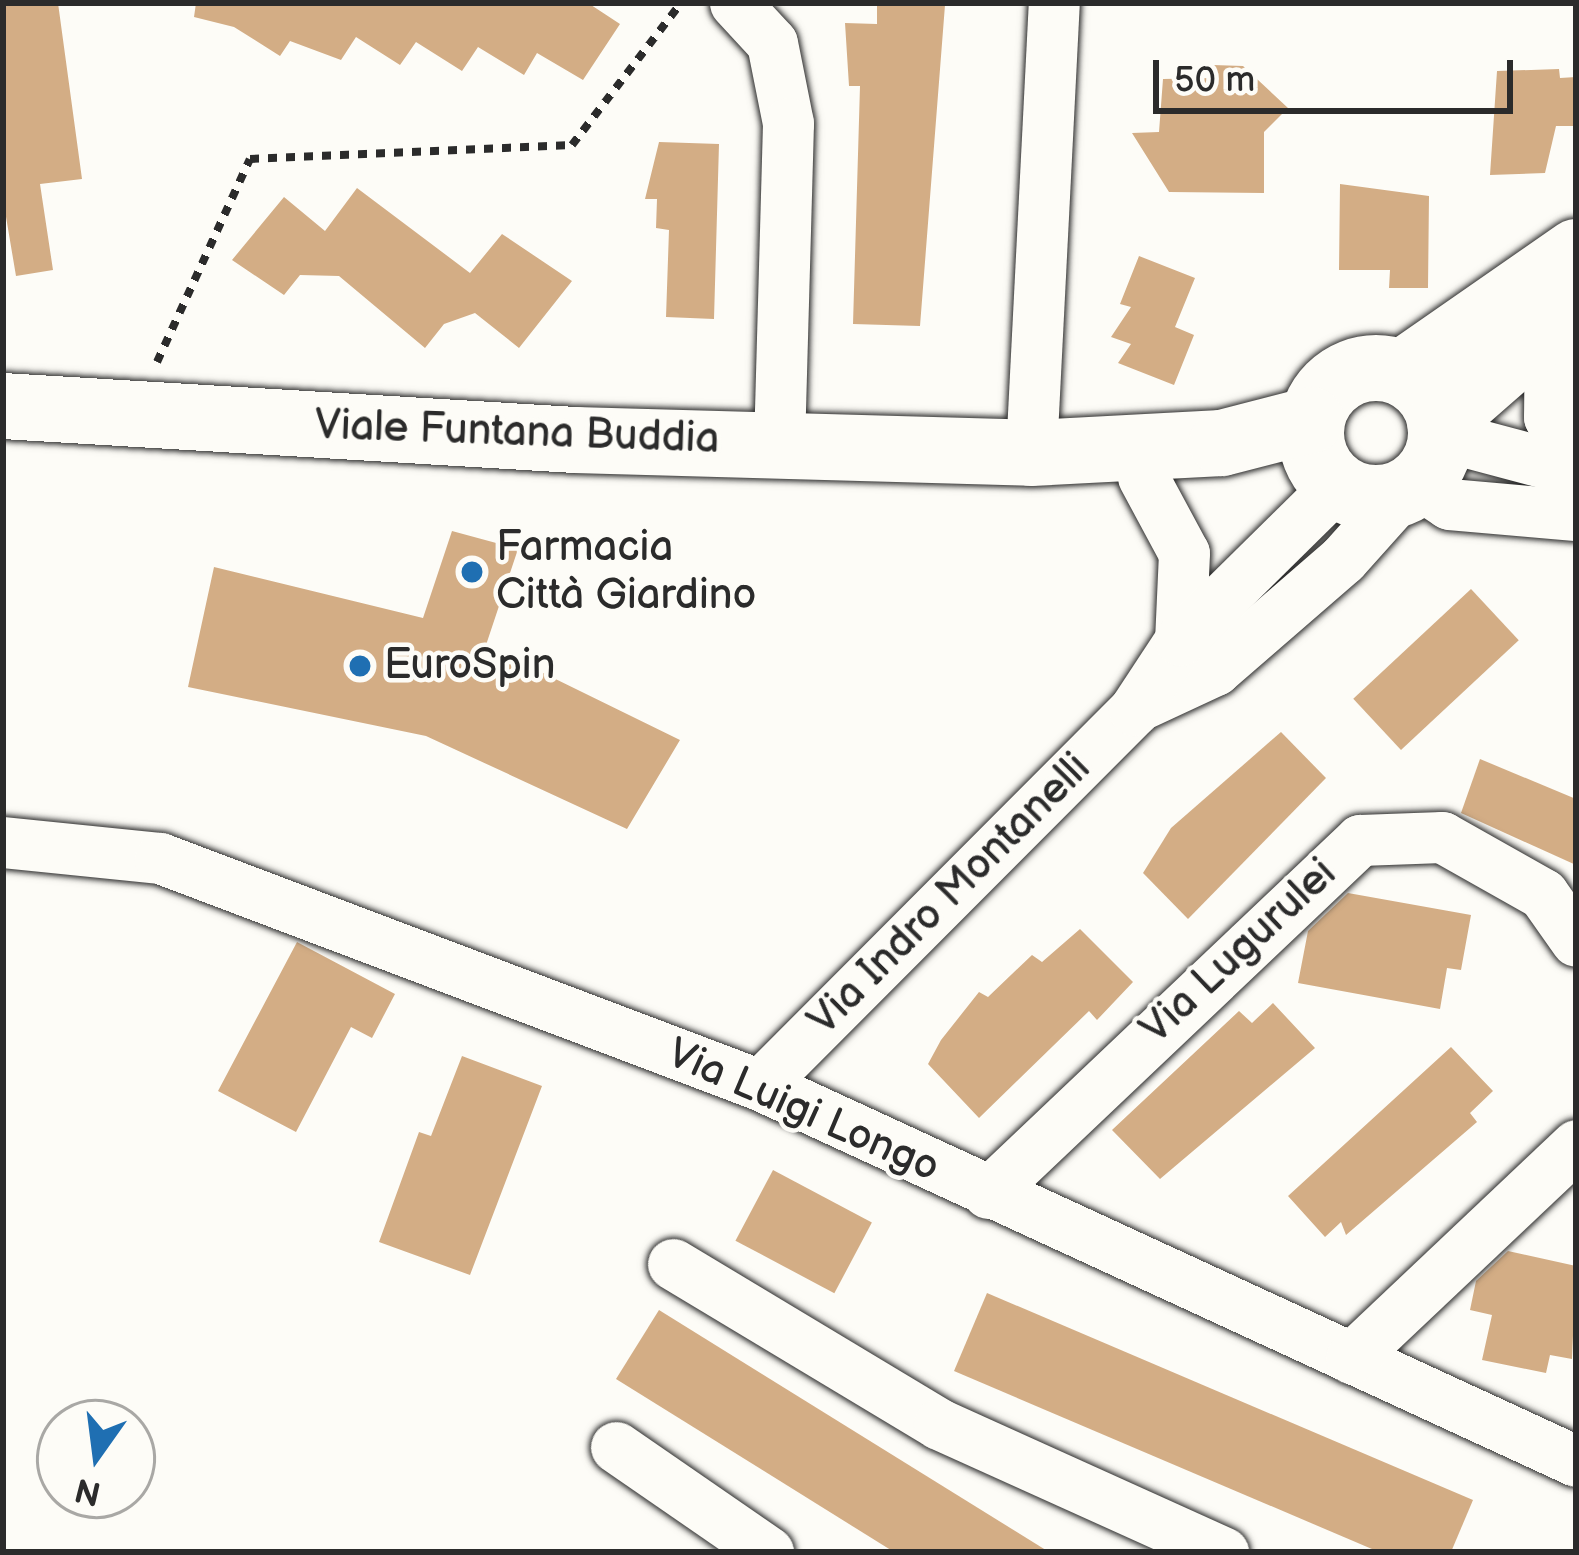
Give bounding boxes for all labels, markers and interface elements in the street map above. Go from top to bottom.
scale bar [1159,36,1519,110]
text: 50 m [1174,59,1255,102]
street label: Viale Funtana Buddia [314,401,720,465]
place label: Farmacia Città Giardino [496,523,756,622]
marker: Farmacia Città Giardino [459,559,485,585]
place label: EuroSpin [384,641,555,691]
marker: EuroSpin [347,653,373,679]
street label: Via Indro Montanelli [799,744,1101,1046]
street label: Via Lugurulei [1131,849,1347,1055]
street label: Via Luigi Longo [659,1029,947,1193]
north arrow [36,1399,156,1519]
text: N [71,1469,105,1513]

